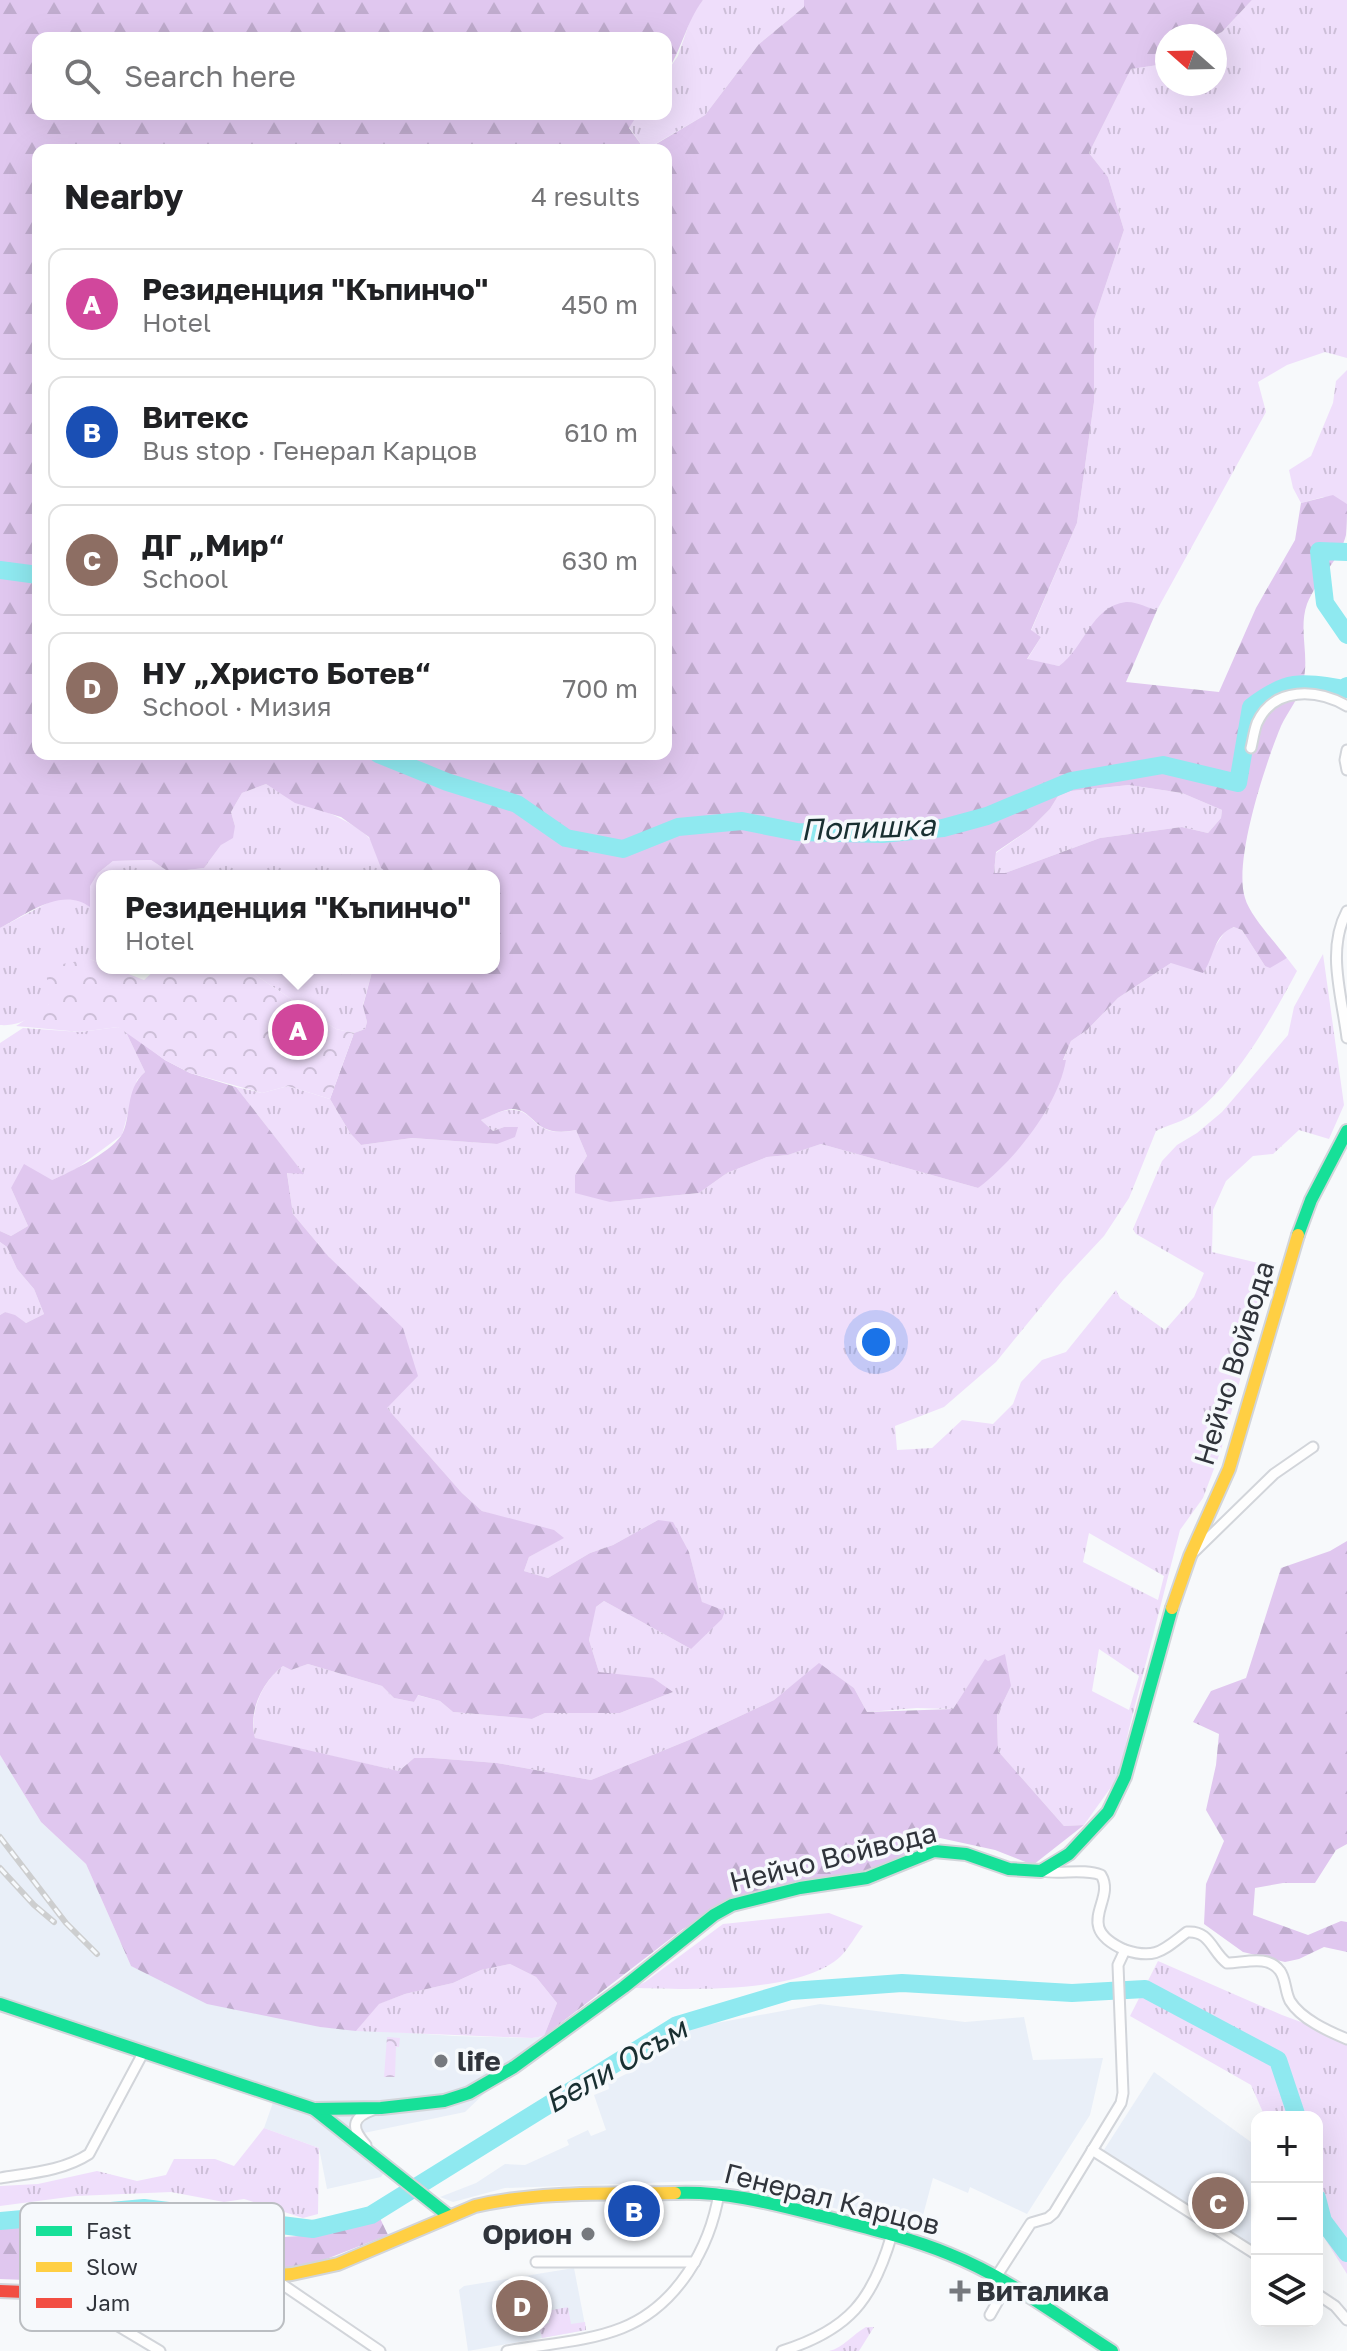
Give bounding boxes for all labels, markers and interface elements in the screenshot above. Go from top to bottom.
north arrow [1155,24,1227,96]
search box [32,32,672,120]
icon: search [60,54,104,98]
text: Search here [124,58,296,94]
text: Nearby [64,176,184,216]
text: 4 results [531,181,640,212]
text: Резиденция "Къпинчо" [142,271,488,307]
text: A [83,289,101,320]
text: 450 m [561,289,638,320]
text: Hotel [142,307,211,338]
text: Витекс [142,399,249,435]
text: B [83,417,101,448]
text: 610 m [564,417,638,448]
text: Bus stop · Генерал Карцов [142,435,477,466]
text: ДГ „Мир“ [142,527,284,563]
text: C [83,545,101,576]
text: 630 m [561,545,638,576]
text: School [142,563,228,594]
text: НУ „Христо Ботев“ [142,655,431,691]
text: D [83,673,101,704]
text: 700 m [562,673,638,704]
text: School · Мизия [142,691,332,722]
water label: Попишка [800,807,937,847]
popup [96,870,500,974]
text: Резиденция "Къпинчо" [125,889,471,925]
text: Hotel [125,925,194,956]
pin: A [272,1000,324,1060]
street label: Нейчо Войвода [1187,1257,1280,1469]
your location [856,1322,896,1362]
street label: Нейчо Войвода [726,1815,940,1898]
water label: Бели Осъм [538,2009,695,2120]
place label: life [457,2044,501,2077]
marker: life [432,2052,450,2070]
map controls [1251,2111,1323,2327]
button: + [1251,2111,1323,2183]
street label: Генерал Карцов [721,2156,943,2241]
pin: C [1192,2173,1244,2233]
pin: B [608,2181,660,2241]
button: − [1251,2183,1323,2255]
legend [20,2203,284,2331]
text: Fast [86,2217,132,2244]
place label: Орион [482,2217,572,2250]
marker: Орион [579,2225,597,2243]
text: Slow [86,2253,138,2280]
button: layers [1251,2255,1323,2327]
place label: Виталика [976,2274,1109,2307]
pin: D [496,2276,548,2336]
marker: Виталика [951,2282,969,2300]
text: Jam [86,2289,130,2316]

